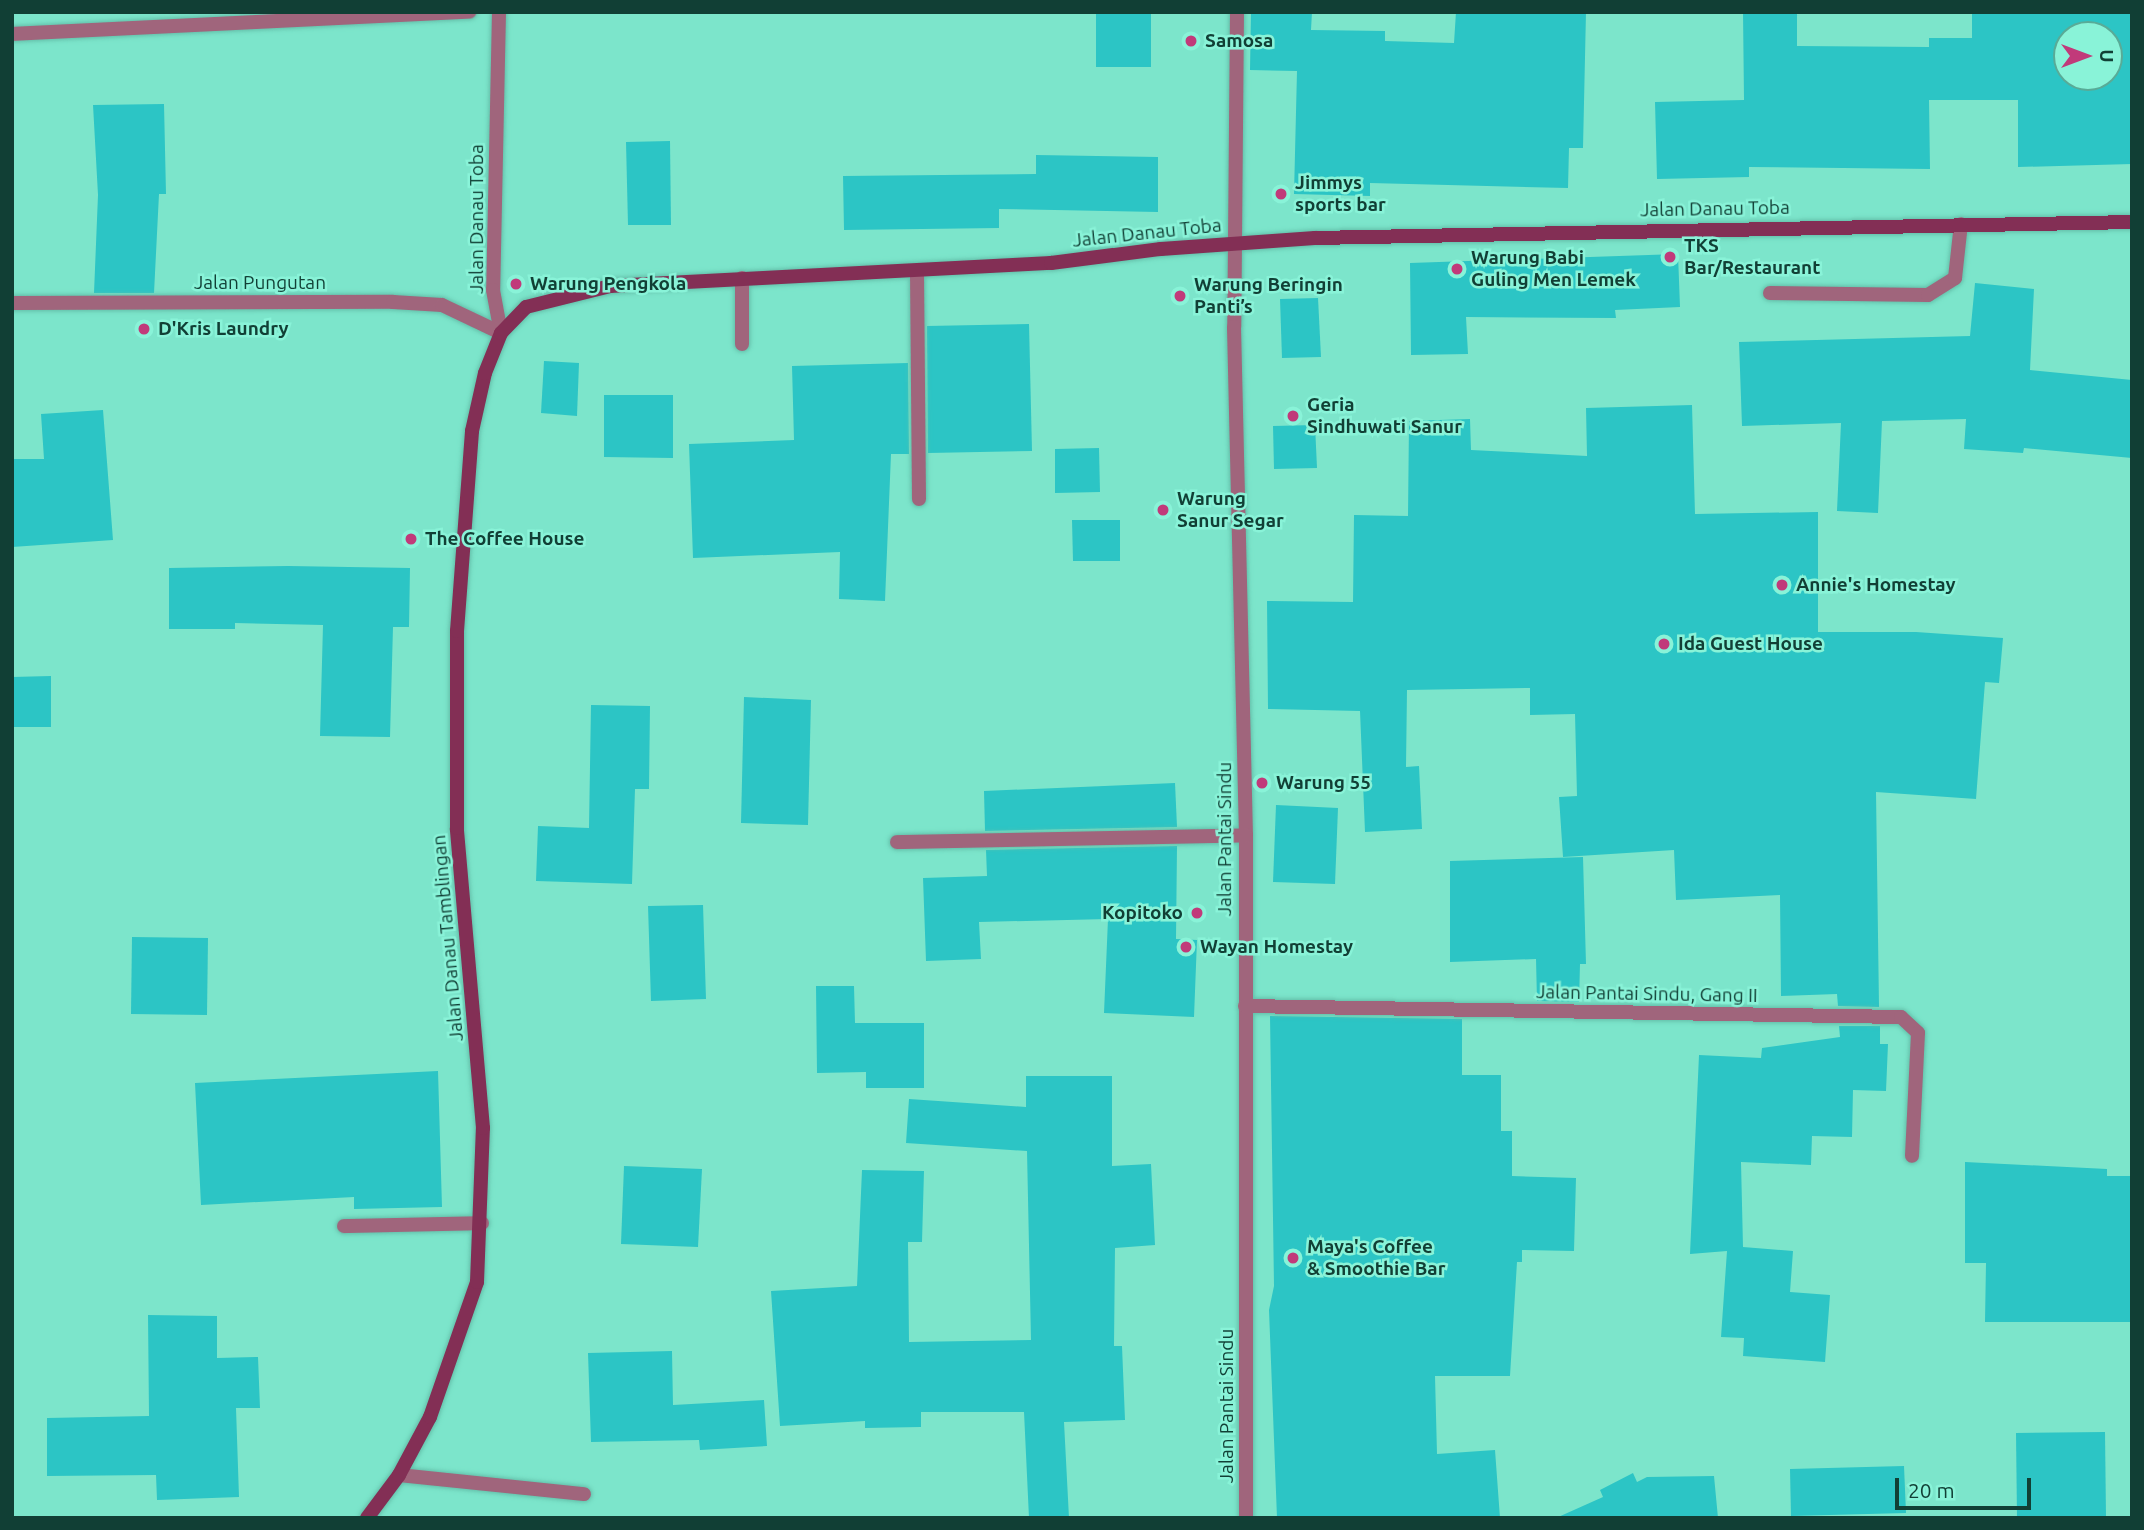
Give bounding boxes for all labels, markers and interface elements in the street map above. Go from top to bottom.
north arrow [2053,21,2123,91]
place label: Samosa [1205,30,1273,52]
marker: Samosa [1183,33,1199,49]
text: U [2096,49,2118,63]
street label: Jalan Danau Toba [466,144,488,294]
place label: Jimmys sports bar [1295,172,1386,216]
marker: Jimmys sports bar [1273,186,1289,202]
street label: Jalan Danau Toba [1640,196,1790,222]
street label: Jalan Danau Toba [1071,214,1223,252]
place label: TKS Bar/Restaurant [1684,235,1820,279]
place label: Warung Babi Guling Men Lemek [1471,247,1636,291]
marker: TKS Bar/Restaurant [1662,249,1678,265]
marker: Warung Babi Guling Men Lemek [1449,261,1465,277]
street label: Jalan Pungutan [194,272,326,294]
place label: Warung Pengkola [530,273,686,295]
place label: Warung Beringin Panti’s [1194,274,1343,318]
marker: Warung Pengkola [508,276,524,292]
marker: Warung Beringin Panti’s [1172,288,1188,304]
place label: D'Kris Laundry [158,318,289,340]
marker: D'Kris Laundry [136,321,152,337]
place label: Geria Sindhuwati Sanur [1307,394,1462,438]
marker: Geria Sindhuwati Sanur [1285,408,1301,424]
place label: Warung Sanur Segar [1177,488,1284,532]
marker: Warung Sanur Segar [1155,502,1171,518]
place label: The Coffee House [425,528,585,550]
marker: The Coffee House [403,531,419,547]
place label: Annie's Homestay [1796,574,1956,596]
marker: Annie's Homestay [1774,577,1790,593]
place label: Ida Guest House [1678,633,1823,655]
marker: Ida Guest House [1656,636,1672,652]
street label: Jalan Pantai Sindu [1214,762,1236,916]
place label: Warung 55 [1276,772,1371,794]
marker: Warung 55 [1254,775,1270,791]
street label: Jalan Danau Tamblingan [428,834,468,1042]
place label: Kopitoko [1102,902,1183,924]
marker: Kopitoko [1189,905,1205,921]
place label: Wayan Homestay [1200,936,1353,958]
marker: Wayan Homestay [1178,939,1194,955]
street label: Jalan Pantai Sindu, Gang II [1536,981,1758,1007]
place label: Maya's Coffee & Smoothie Bar [1307,1236,1445,1280]
marker: Maya's Coffee & Smoothie Bar [1285,1250,1301,1266]
street label: Jalan Pantai Sindu [1216,1329,1238,1483]
scale bar [1899,1464,2036,1508]
text: 20 m [1908,1478,1955,1502]

